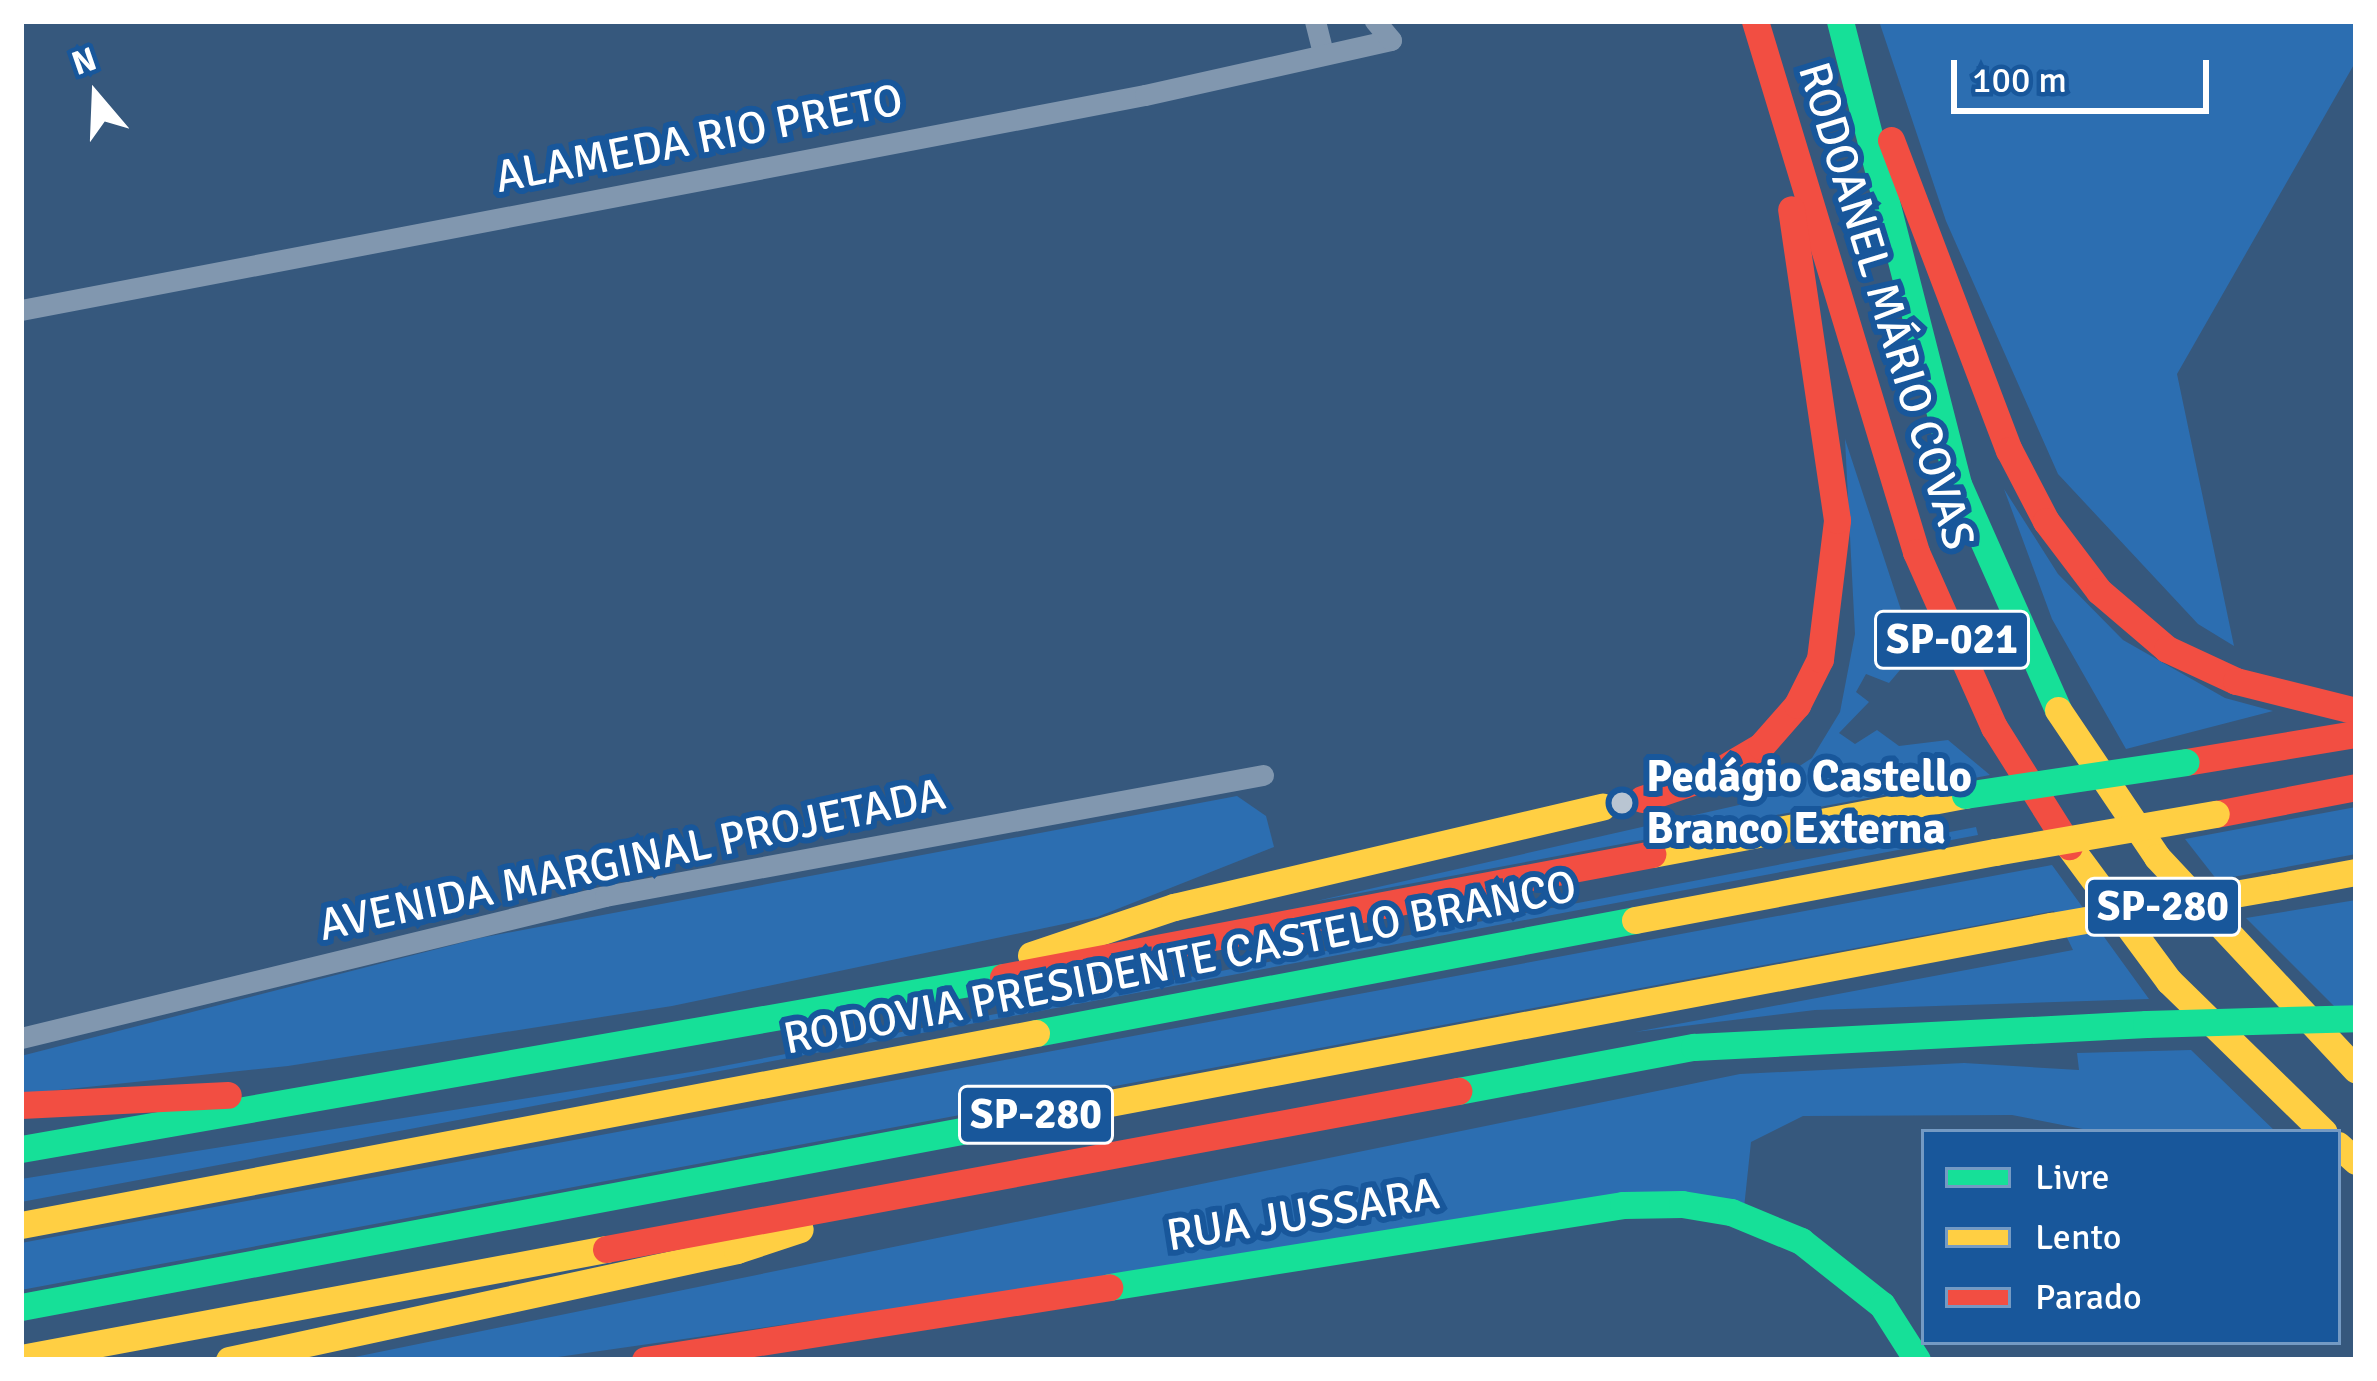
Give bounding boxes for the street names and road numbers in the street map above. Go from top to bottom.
street label: RODOANEL MÁRIO COVAS [1786,56,1986,556]
street label: ALAMEDA RIO PRETO [491,73,907,205]
road number: SP-021 [1874,604,2030,676]
street label: AVENIDA MARGINAL PROJETADA [314,767,950,953]
street label: RODOVIA PRESIDENTE CASTELO BRANCO [779,860,1581,1066]
road number: SP-280 [2085,871,2241,943]
road number: SP-280 [958,1079,1114,1151]
street label: RUA JUSSARA [1163,1167,1443,1263]

